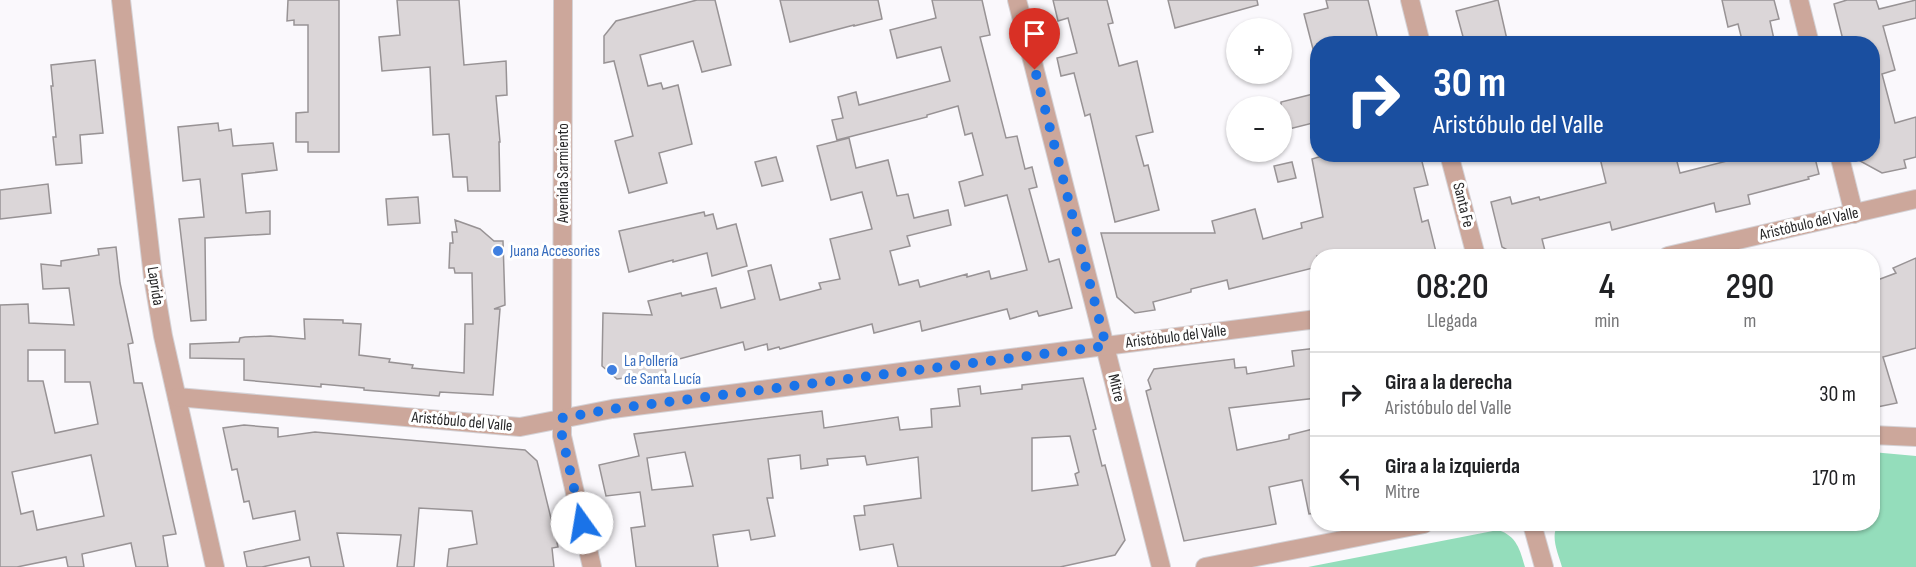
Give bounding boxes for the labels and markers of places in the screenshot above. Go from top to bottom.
pin [1009,8,1060,70]
place label: Juana Accesories [509,242,600,261]
marker: Juana Accesories [491,244,505,258]
place label: La Pollería de Santa Lucía [624,352,701,389]
marker: La Pollería de Santa Lucía [605,363,619,377]

